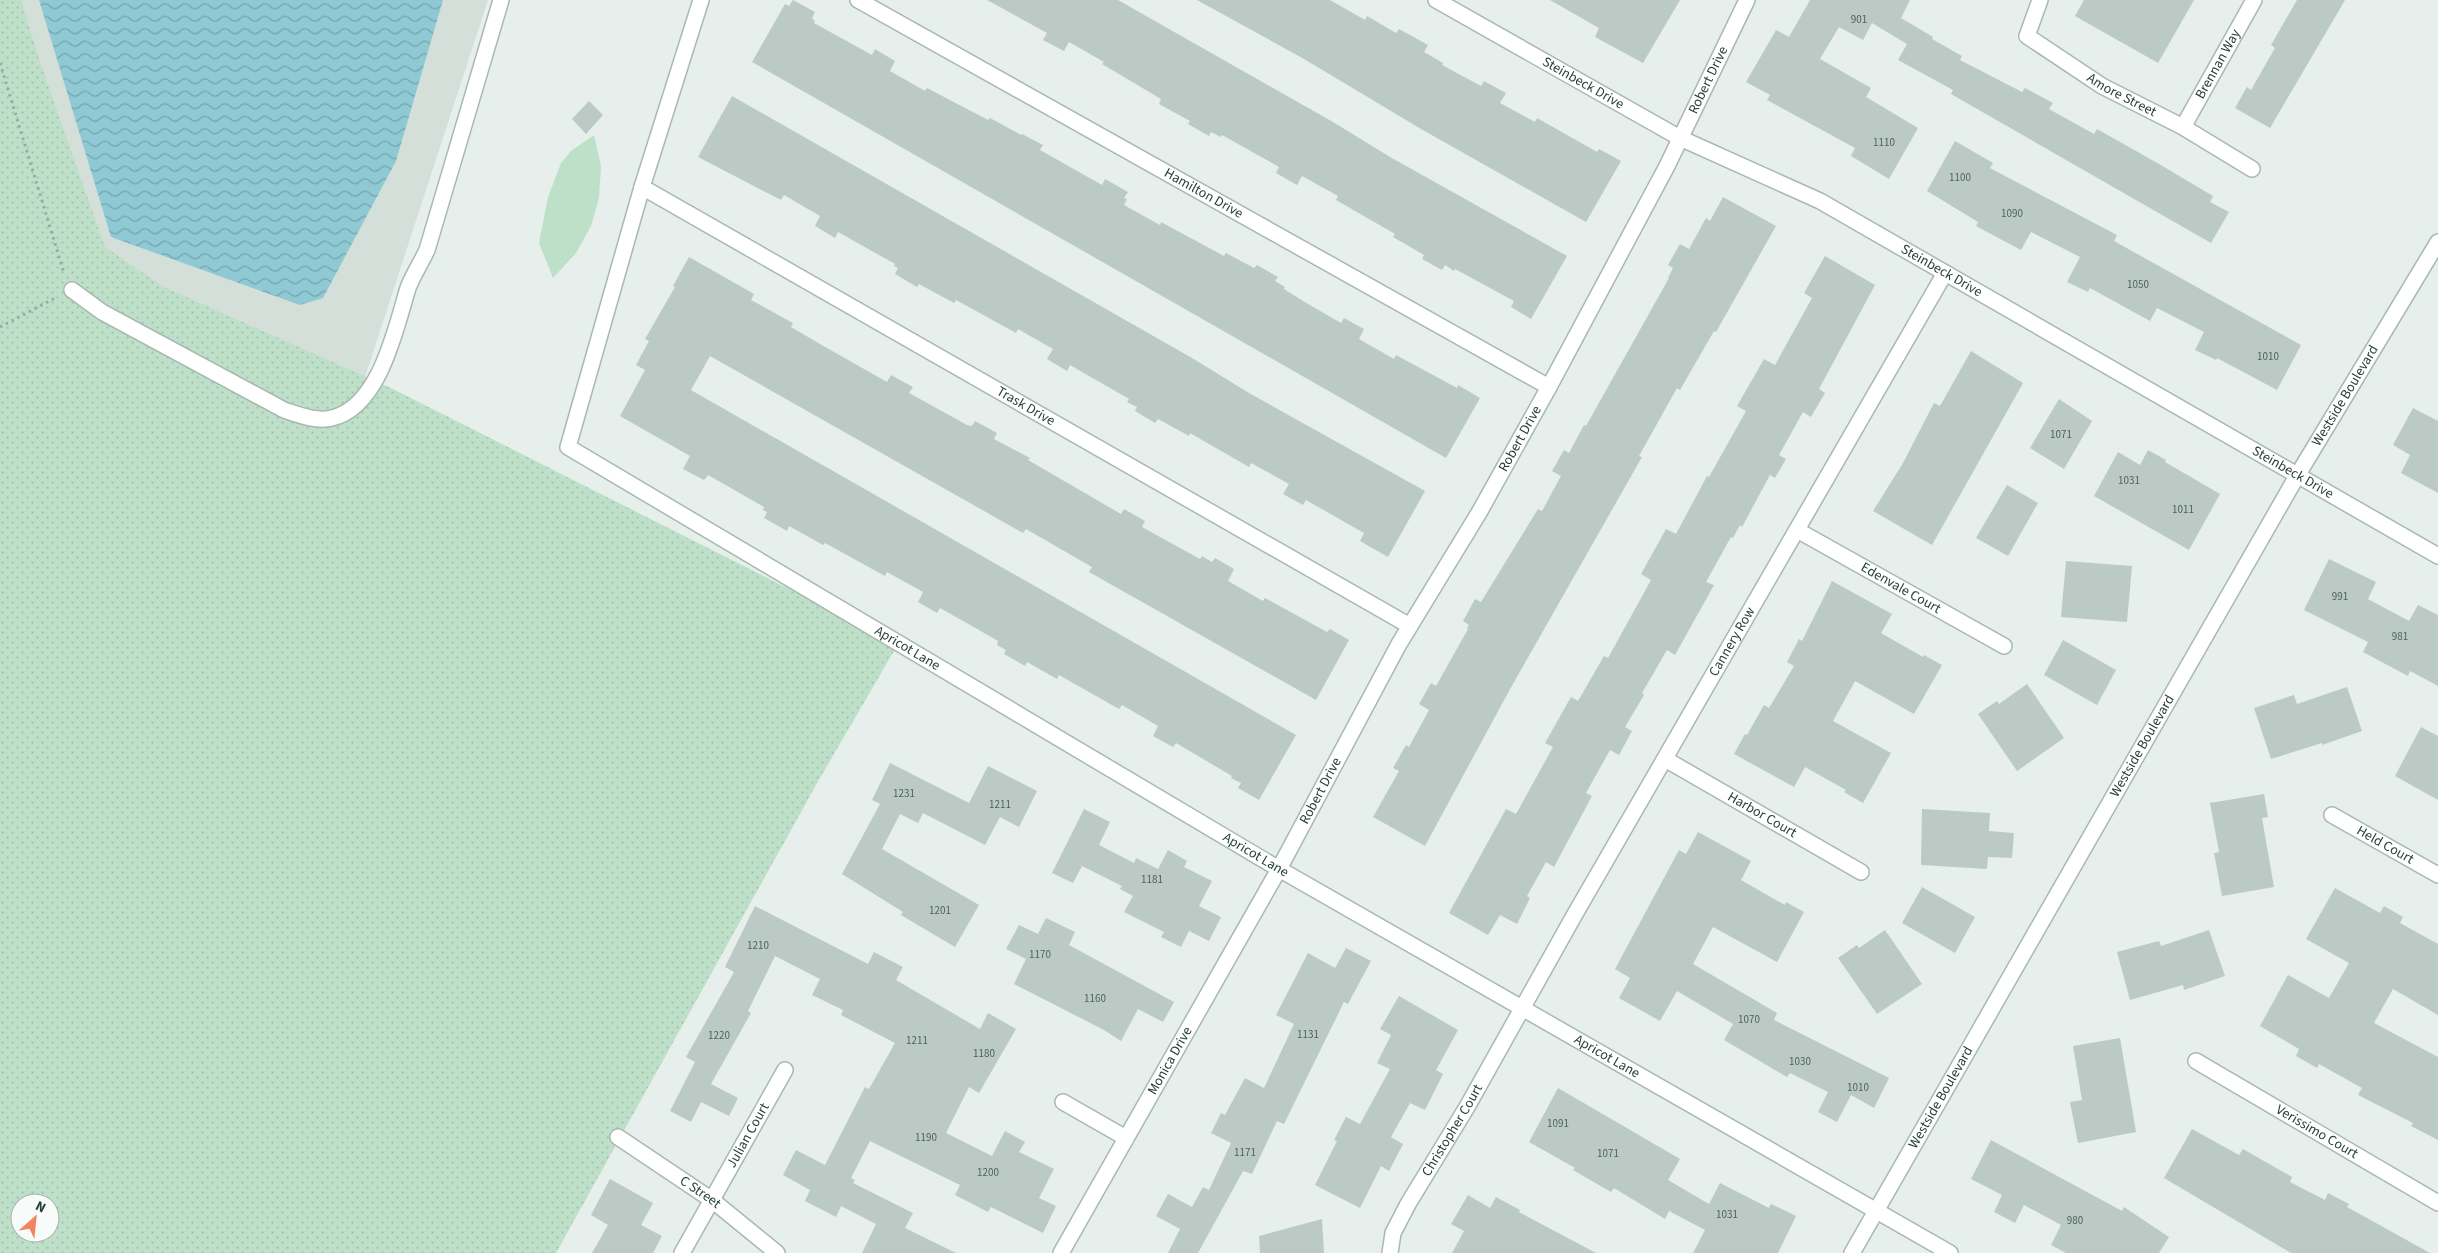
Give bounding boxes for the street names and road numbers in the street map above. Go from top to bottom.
street label: Brennan Way [2191,25,2246,103]
street label: Robert Drive [1684,43,1733,117]
street label: Steinbeck Drive [1539,52,1628,114]
street label: Amore Street [2083,68,2160,122]
street label: Hamilton Drive [1160,163,1247,224]
street label: Steinbeck Drive [1897,239,1986,302]
street label: Westside Boulevard [2307,341,2384,450]
street label: Trask Drive [993,382,1059,431]
street label: Robert Drive [1494,402,1547,475]
street label: Steinbeck Drive [2248,441,2337,504]
street label: Edenvale Court [1857,558,1945,619]
street label: Cannery Row [1704,603,1760,680]
street label: Apricot Lane [871,621,944,676]
street label: Westside Boulevard [2105,691,2179,801]
street label: Robert Drive [1295,754,1347,828]
street label: Harbor Court [1724,787,1801,843]
street label: Held Court [2353,821,2418,869]
street label: Apricot Lane [1219,828,1292,882]
street label: Monica Drive [1143,1023,1197,1099]
street label: Apricot Lane [1570,1030,1644,1084]
street label: Westside Boulevard [1904,1043,1978,1153]
street label: Christopher Court [1417,1080,1488,1180]
street label: Julian Court [722,1099,775,1172]
street label: Verissimo Court [2272,1100,2362,1164]
street label: C Street [676,1171,725,1213]

